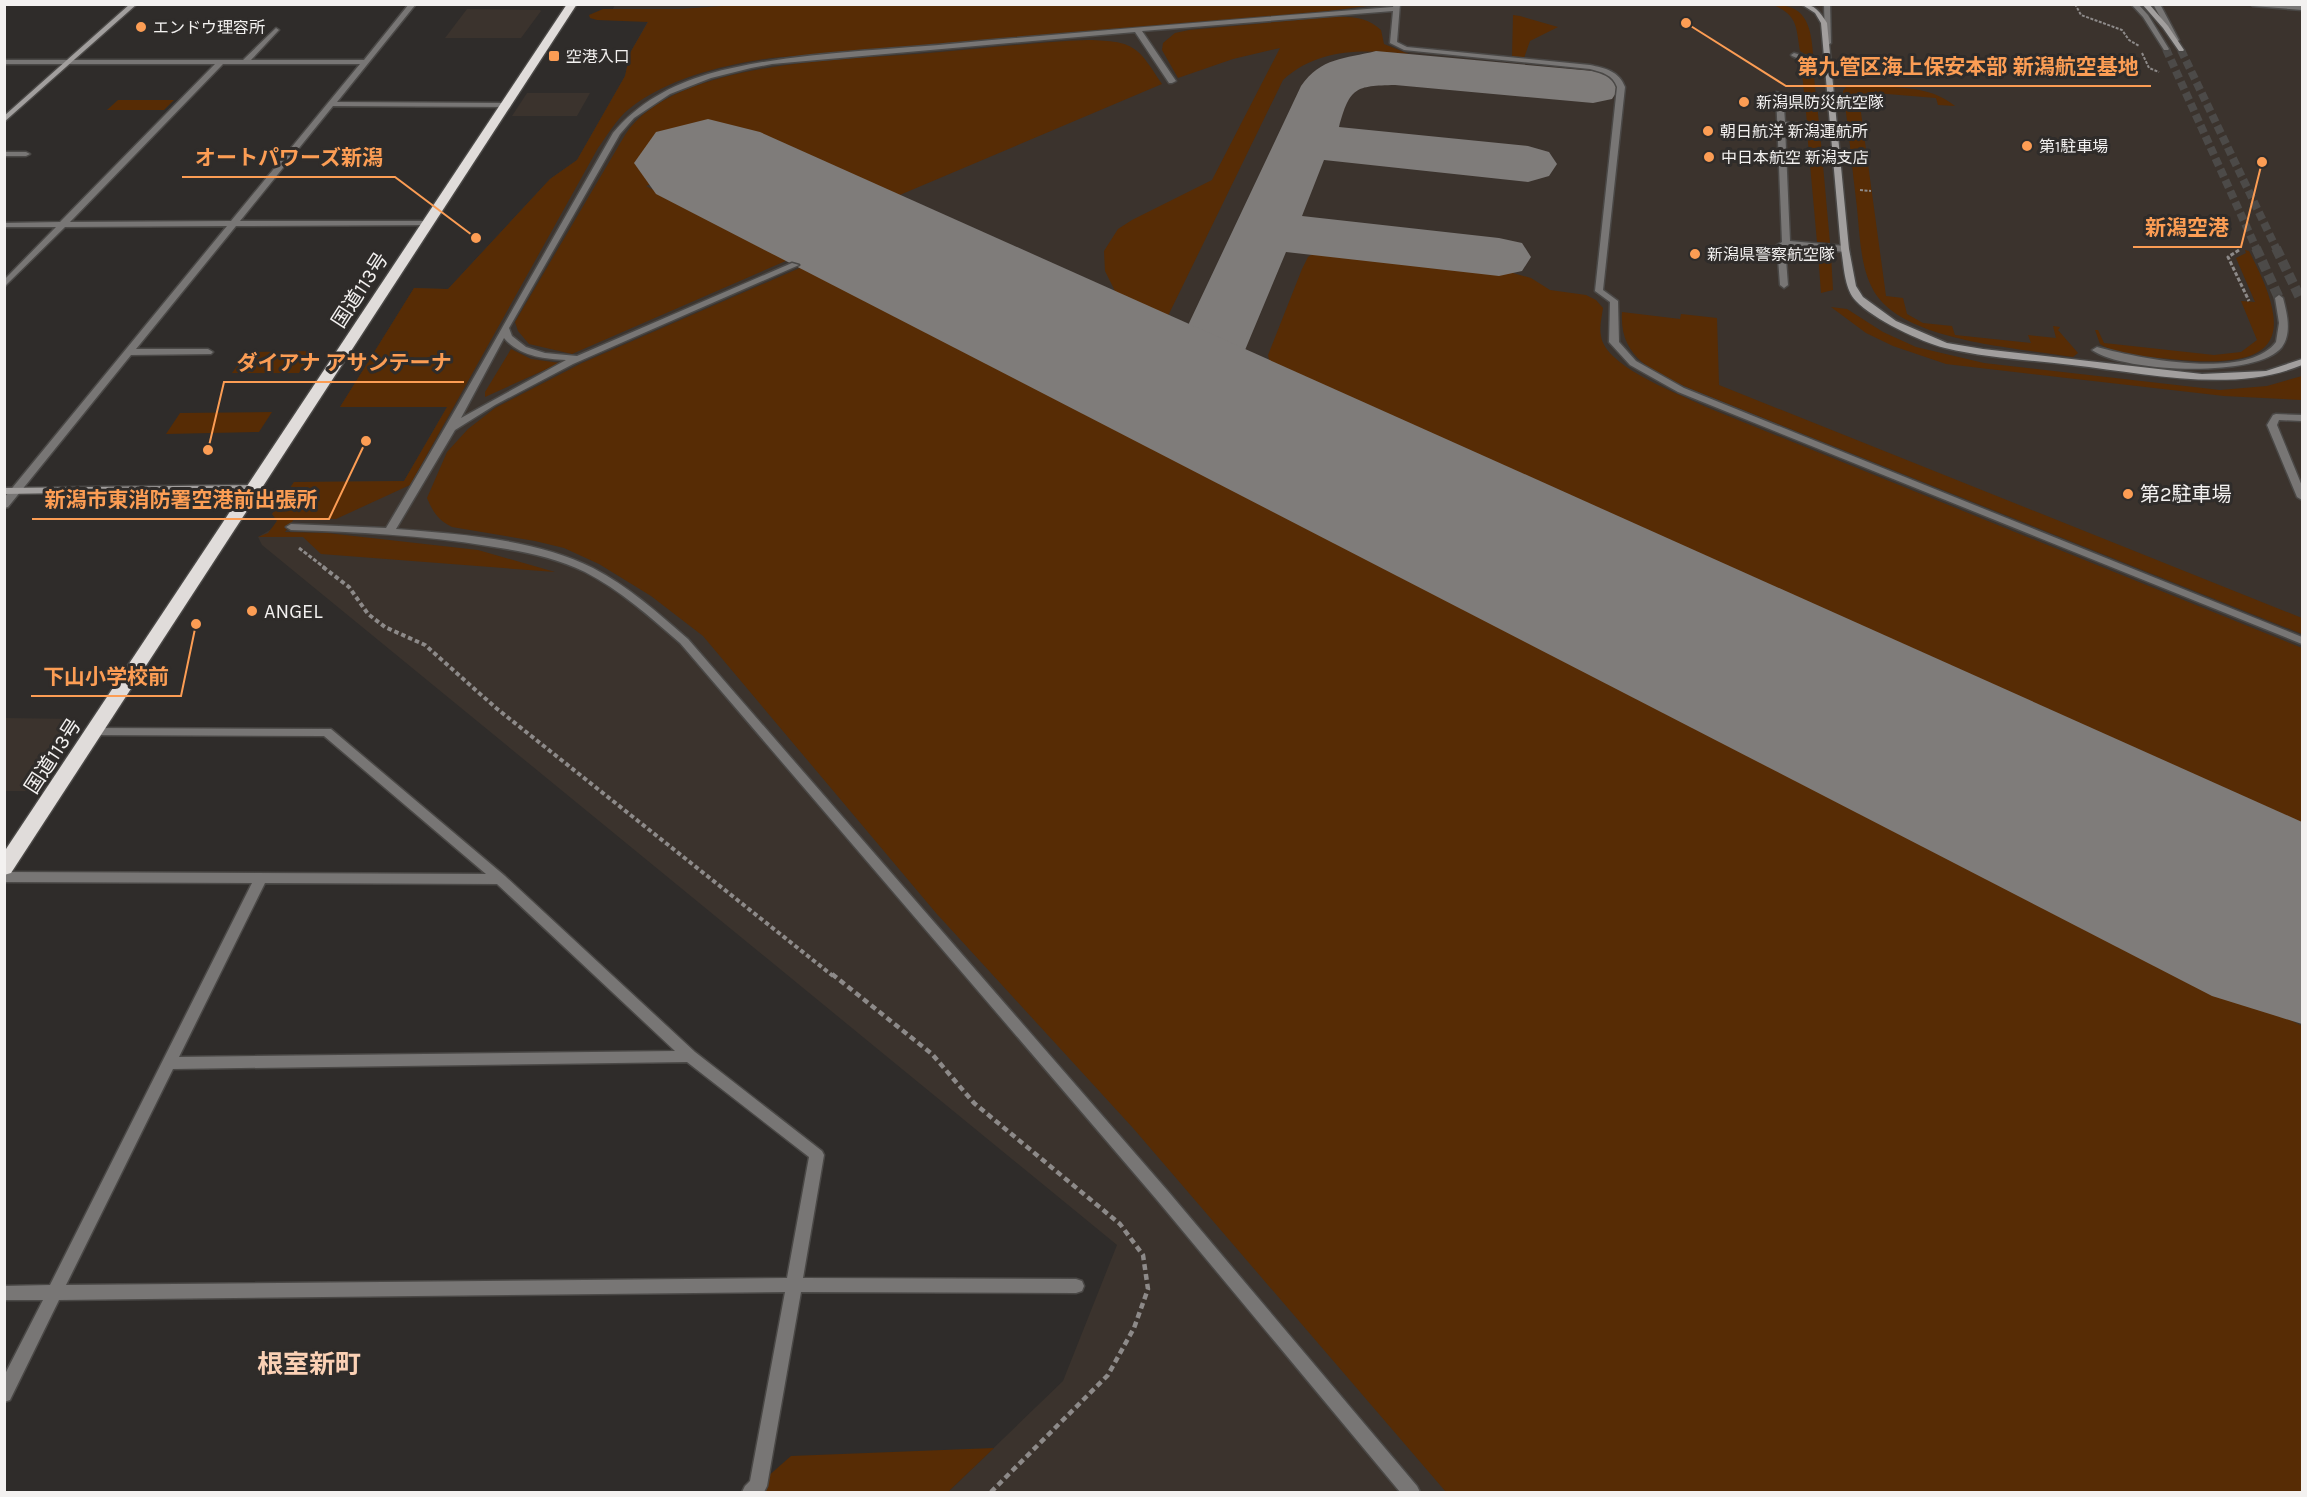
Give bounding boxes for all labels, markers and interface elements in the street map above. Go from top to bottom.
place label: エンドウ理容所 [153,18,265,37]
marker: エンドウ理容所 [134,20,148,34]
place label: 空港入口 [566,47,630,66]
callout: 第九管区海上保安本部 新潟航空基地 [1786,47,2151,86]
marker: 空港入口 [547,49,561,63]
text: 第九管区海上保安本部 新潟航空基地 [1797,55,2139,79]
place label: 新潟県防災航空隊 [1756,93,1884,112]
marker: 新潟県防災航空隊 [1737,95,1751,109]
place label: 朝日航洋 新潟運航所 [1720,122,1868,141]
marker: 朝日航洋 新潟運航所 [1701,124,1715,138]
place label: 第1駐車場 [2039,137,2108,156]
callout: オートパワーズ新潟 [182,138,395,177]
marker: 第1駐車場 [2020,139,2034,153]
text: オートパワーズ新潟 [195,146,383,170]
place label: 中日本航空 新潟支店 [1721,148,1869,167]
marker: 中日本航空 新潟支店 [1702,150,1716,164]
callout: 新潟空港 [2133,208,2241,247]
text: 新潟空港 [2145,216,2229,240]
place label: 新潟県警察航空隊 [1707,245,1835,264]
marker: 新潟県警察航空隊 [1688,247,1702,261]
street label: 国道113号 [327,248,393,332]
callout: ダイアナ アサンテーナ [224,343,464,382]
text: ダイアナ アサンテーナ [237,351,451,375]
callout: 新潟市東消防署空港前出張所 [32,480,329,519]
place label: 第2駐車場 [2140,483,2232,506]
marker: 第2駐車場 [2121,487,2135,501]
text: 新潟市東消防署空港前出張所 [45,488,318,512]
place label: ANGEL [264,600,323,623]
marker: ANGEL [245,604,259,618]
callout: 下山小学校前 [31,657,181,696]
text: 下山小学校前 [43,665,169,689]
street label: 国道113号 [20,714,86,798]
district label: 根室新町 [257,1349,361,1380]

